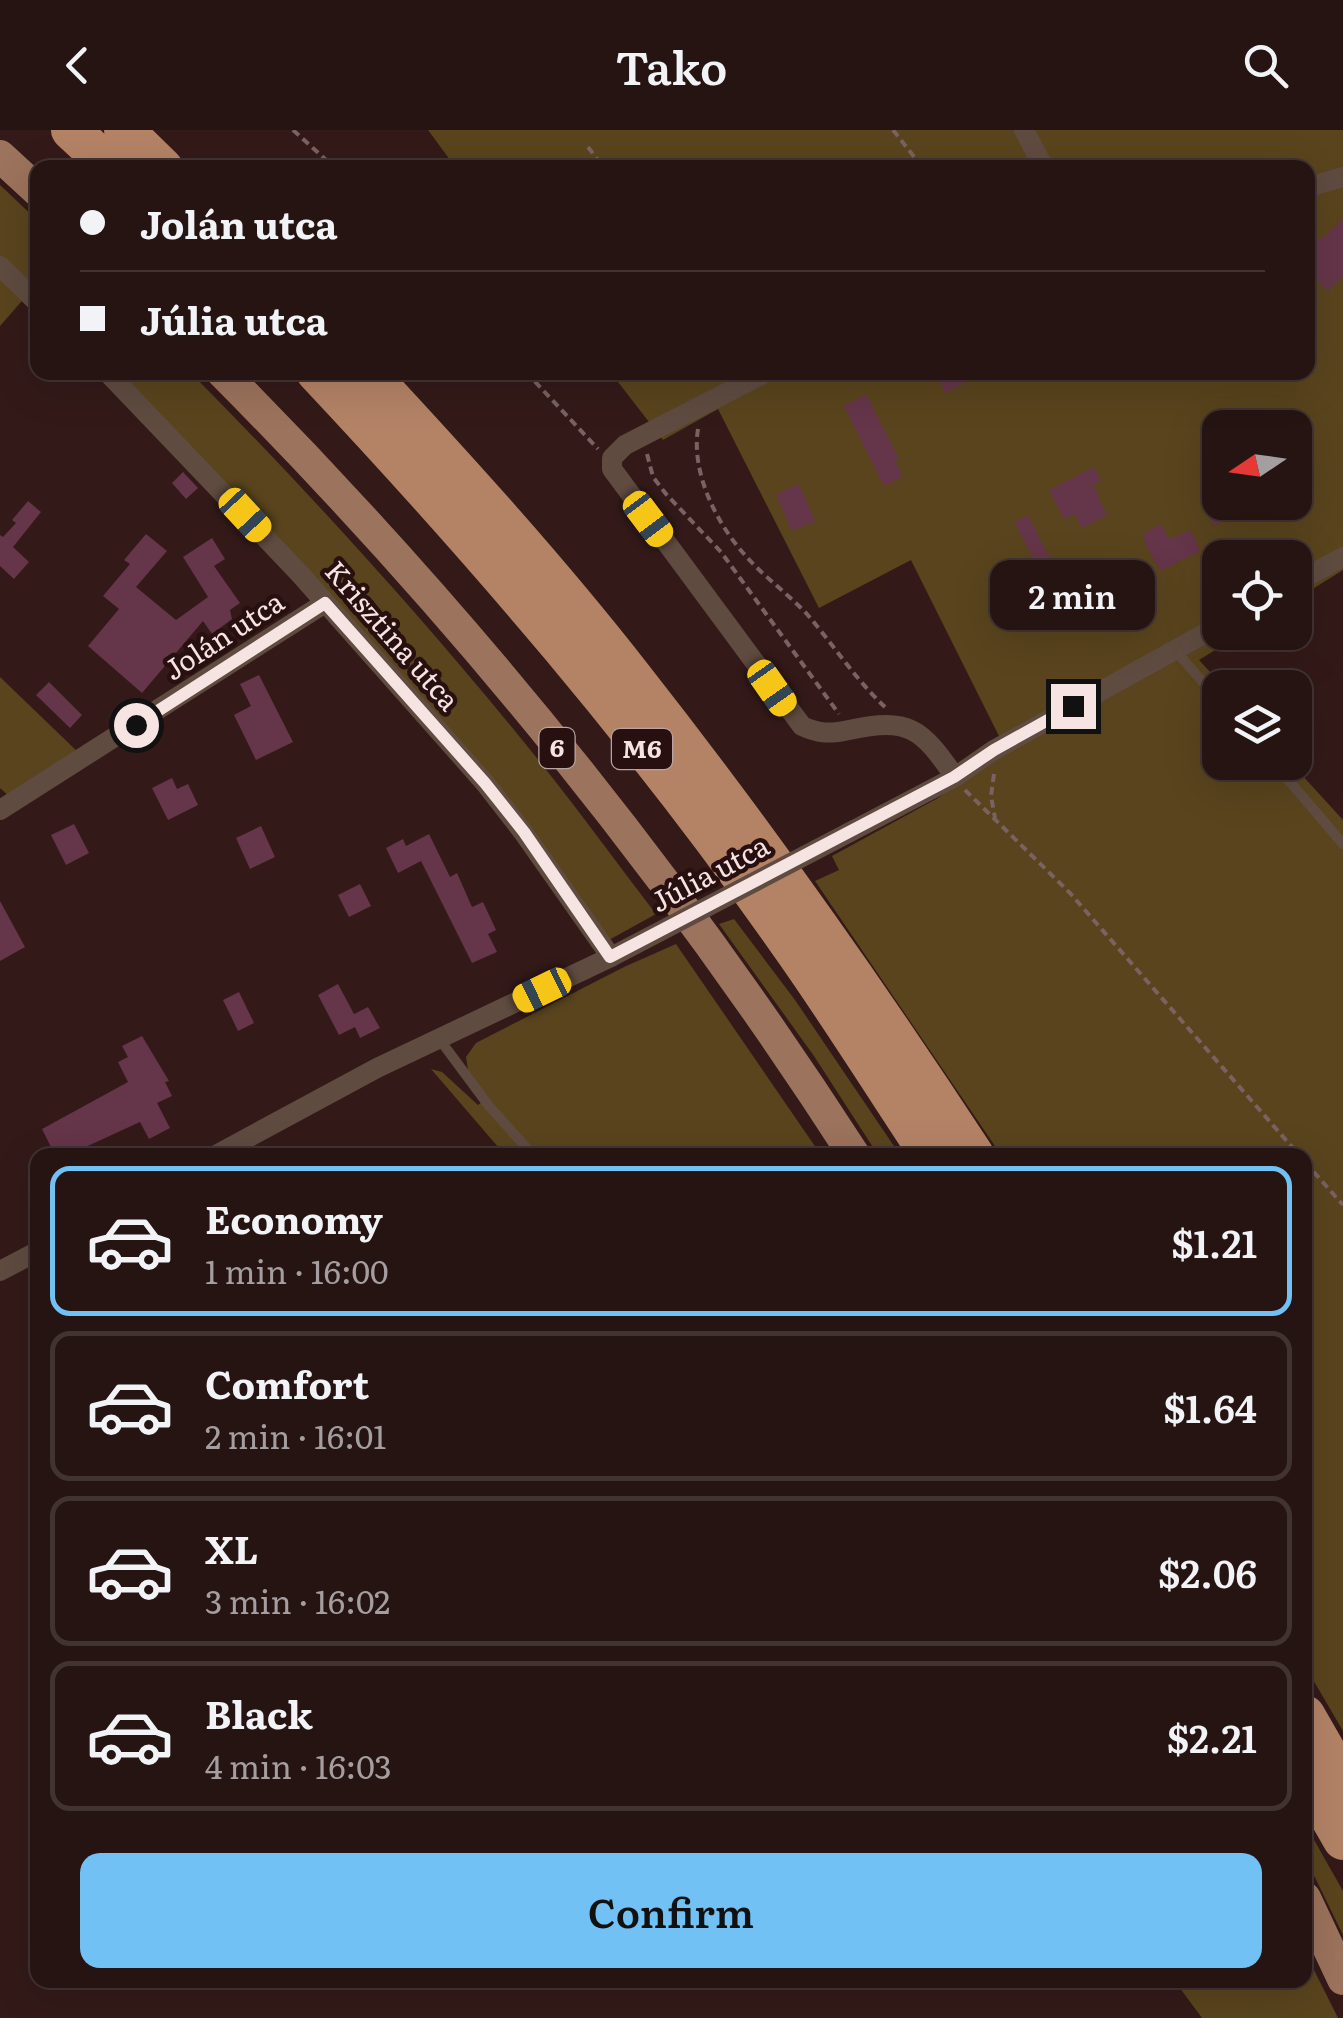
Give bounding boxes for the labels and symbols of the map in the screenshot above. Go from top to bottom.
north arrow [1202,410,1312,520]
car [214,483,276,547]
car [618,486,678,552]
street label: Krisztina utca [316,550,471,719]
callout: 2 min [990,561,1156,631]
street label: Jolán utca [154,580,291,689]
car [743,655,801,721]
route end [1051,684,1096,729]
route start [114,703,159,748]
road number: 6 [540,728,574,768]
road number: M6 [612,729,672,769]
street label: Júlia utca [642,823,776,921]
car [508,963,576,1017]

